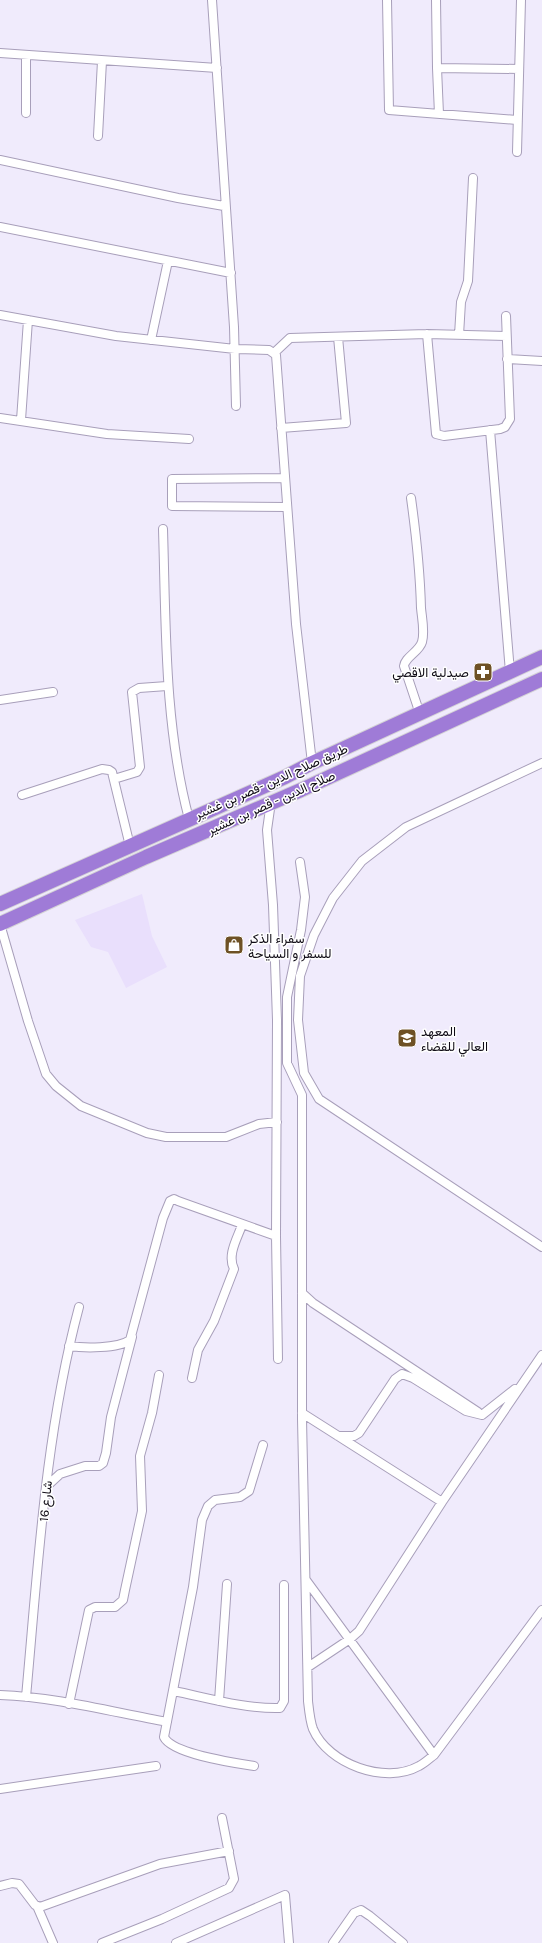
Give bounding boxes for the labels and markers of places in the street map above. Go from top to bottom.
pharmacy icon: صيدلية الاقصي [472,661,494,683]
place label: صيدلية الاقصي [392,665,469,683]
place label: سفراء الذكر للسفر و السياحة [247,931,332,962]
shop icon: سفراء الذكر للسفر و السياحة [223,934,245,956]
place label: المعهد العالي للقضاء [421,1024,488,1057]
school or university icon: المعهد العالي للقضاء [396,1027,418,1049]

